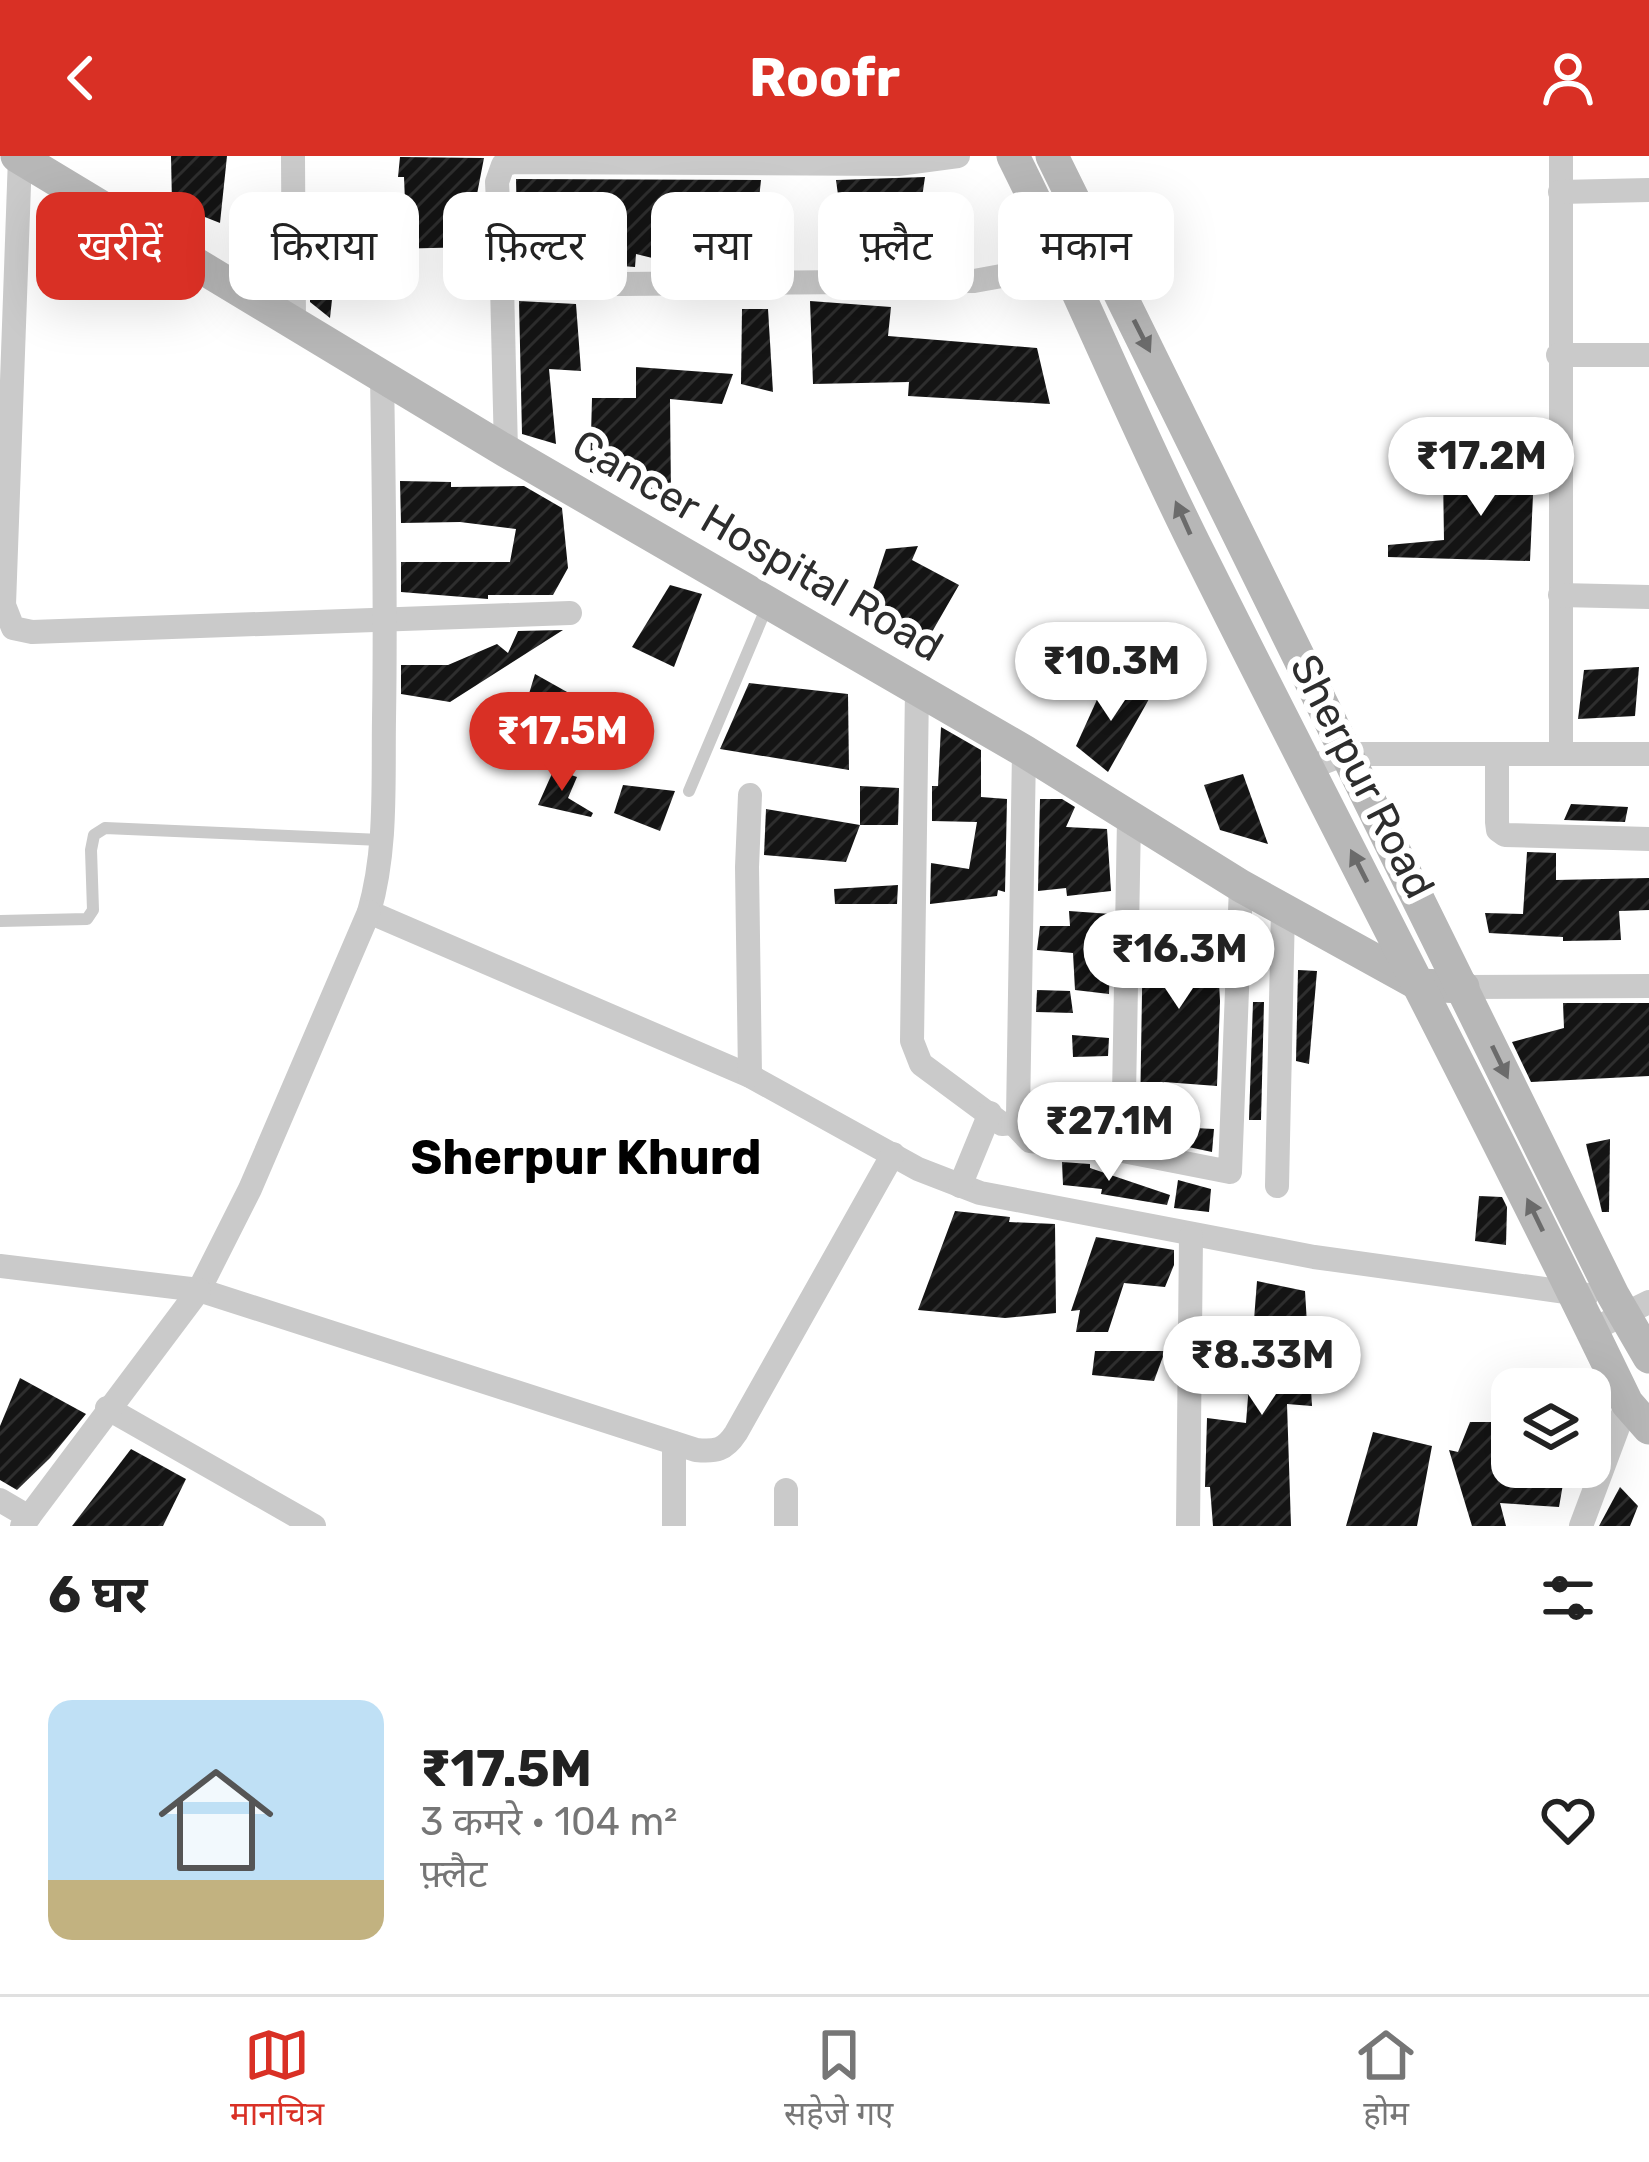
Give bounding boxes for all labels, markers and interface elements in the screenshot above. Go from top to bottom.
icon: back [48,45,114,111]
icon: person [1535,45,1601,111]
text: Roofr [749,46,900,110]
chip: खरीदें [36,192,205,300]
chip: किराया [229,192,419,300]
chip: फ़िल्टर [443,192,627,300]
chip: नया [651,192,794,300]
chip: फ़्लैट [818,192,974,300]
chip: मकान [998,192,1174,300]
one-way arrow [1132,318,1152,353]
pin: ₹17.2M [1383,417,1579,519]
street label: Cancer Hospital Road [564,419,951,672]
text: ₹17.2M [1415,433,1547,479]
one-way arrow [1173,501,1193,536]
pin: ₹10.3M [1013,622,1209,724]
text: ₹10.3M [1042,638,1180,684]
street label: Sherpur Road [1279,646,1445,906]
pin: ₹17.5M [464,692,660,794]
text: ₹17.5M [496,708,628,754]
one-way arrow [1350,849,1370,884]
pin: ₹16.3M [1081,910,1277,1012]
text: ₹16.3M [1110,926,1248,972]
one-way arrow [1490,1045,1510,1080]
pin: ₹27.1M [1011,1082,1207,1184]
text: ₹27.1M [1044,1098,1174,1144]
district label: Sherpur Khurd [410,1129,762,1186]
one-way arrow [1525,1197,1545,1232]
pin: ₹8.33M [1164,1316,1360,1418]
text: ₹8.33M [1190,1332,1334,1378]
map controls [1491,1368,1611,1488]
button: layers [1491,1368,1611,1488]
text: 6 घर [48,1564,148,1625]
icon: filters [1535,1565,1601,1631]
text: ₹17.5M [420,1738,592,1799]
icon: home [144,1748,288,1892]
icon: heart [1535,1787,1601,1853]
text: 3 कमरे · 104 m² [420,1799,677,1845]
text: फ़्लैट [420,1851,487,1897]
tab: मानचित्र [230,2022,324,2138]
tab: सहेजे गए [784,2022,893,2138]
tab: होम [1353,2022,1419,2138]

